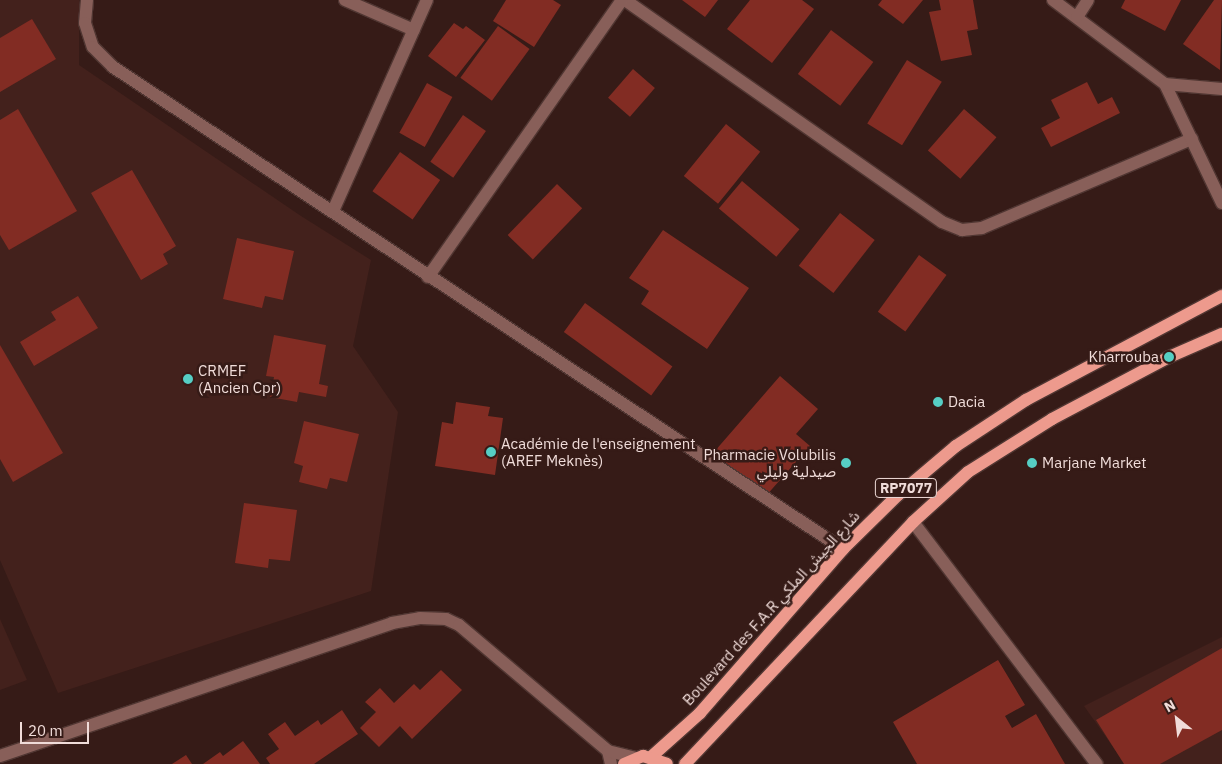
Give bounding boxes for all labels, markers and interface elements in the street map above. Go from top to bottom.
place label: Kharrouba [1088,348,1159,366]
marker: Kharrouba [1163,351,1175,363]
place label: CRMEF (Ancien Cpr) [198,361,281,396]
marker: CRMEF (Ancien Cpr) [182,373,194,385]
place label: Dacia [948,393,985,411]
marker: Dacia [932,396,944,408]
place label: Académie de l'enseignement (AREF Meknès) [501,434,695,469]
place label: Pharmacie Volubilis صيدلية وليلي [703,445,836,480]
marker: Académie de l'enseignement (AREF Meknès) [485,446,497,458]
place label: Marjane Market [1042,454,1147,472]
marker: Pharmacie Volubilis صيدلية وليلي [840,457,852,469]
marker: Marjane Market [1026,457,1038,469]
road number: RP7077 [875,476,937,499]
street label: Boulevard des F.A.R شارع الجيش الملكي [679,507,863,709]
north arrow [1152,694,1202,744]
text: N [1161,696,1179,716]
scale bar [22,712,91,744]
text: 20 m [28,721,63,740]

